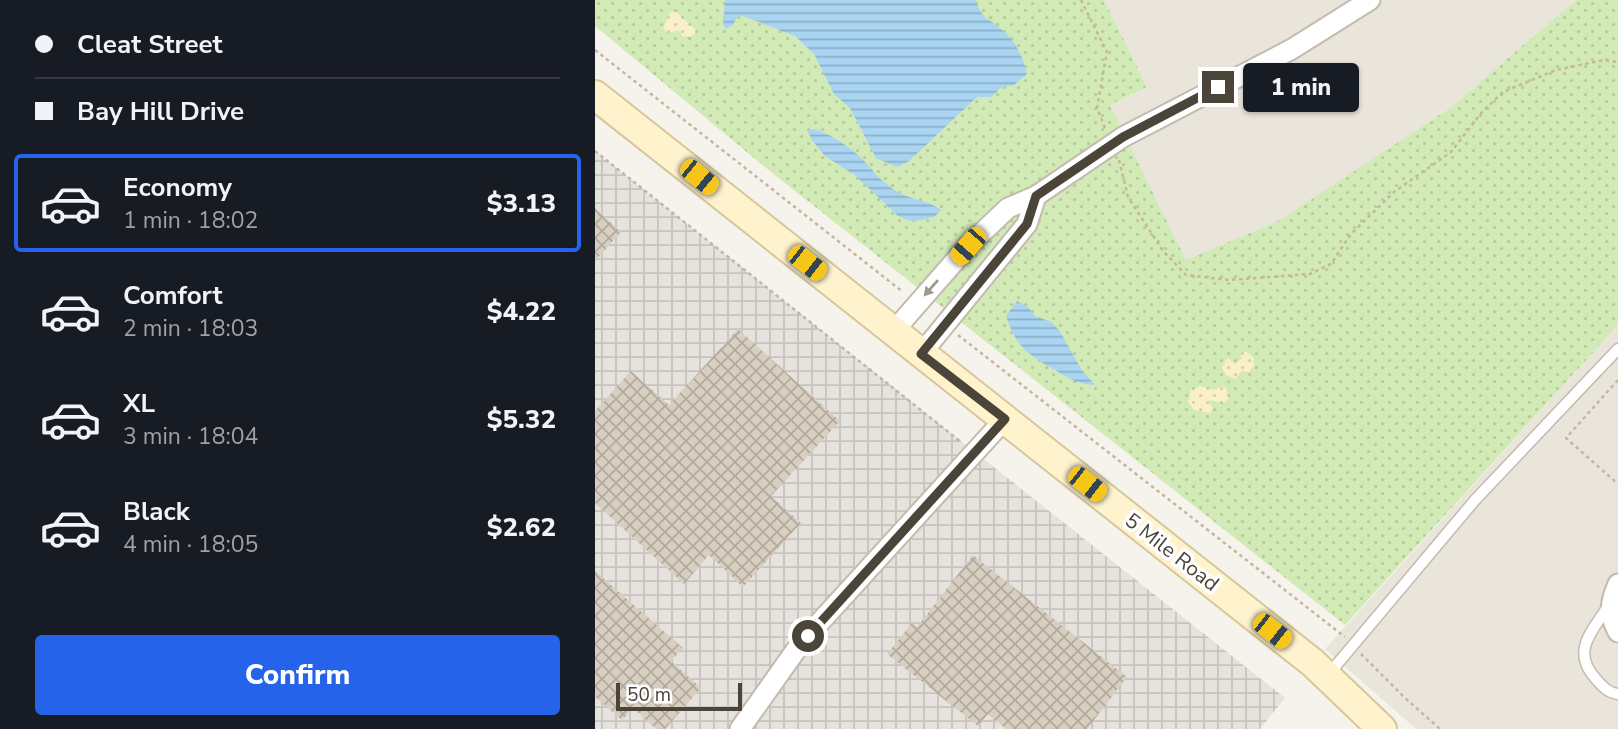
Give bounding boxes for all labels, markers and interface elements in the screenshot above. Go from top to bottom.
text: Cleat Street [77,27,223,62]
callout: 1 min [1243,62,1358,112]
route end [1202,71,1234,103]
text: 1 min [1271,72,1331,103]
text: Bay Hill Drive [77,94,244,129]
car [677,156,722,198]
text: Economy [123,170,232,205]
icon: car [39,172,102,235]
text: $3.13 [487,186,556,221]
text: 1 min · 18:02 [123,205,258,236]
car [947,223,990,269]
car [784,242,831,284]
text: Comfort [123,278,223,313]
one-way arrow [924,279,940,296]
icon: car [39,280,102,343]
text: $4.22 [487,294,556,329]
text: 2 min · 18:03 [123,313,258,344]
text: XL [123,386,155,421]
icon: car [39,388,102,451]
text: $5.32 [487,402,556,437]
text: 3 min · 18:04 [123,421,258,452]
car [1064,463,1111,505]
text: Black [123,494,190,529]
icon: car [39,496,102,559]
street label: 5 Mile Road [1119,506,1225,598]
text: $2.62 [487,510,556,545]
text: 4 min · 18:05 [123,529,258,560]
car [1249,610,1296,652]
route start [792,620,824,652]
button: Confirm [35,635,560,715]
scale bar [616,680,742,712]
text: 50 m [627,682,671,708]

